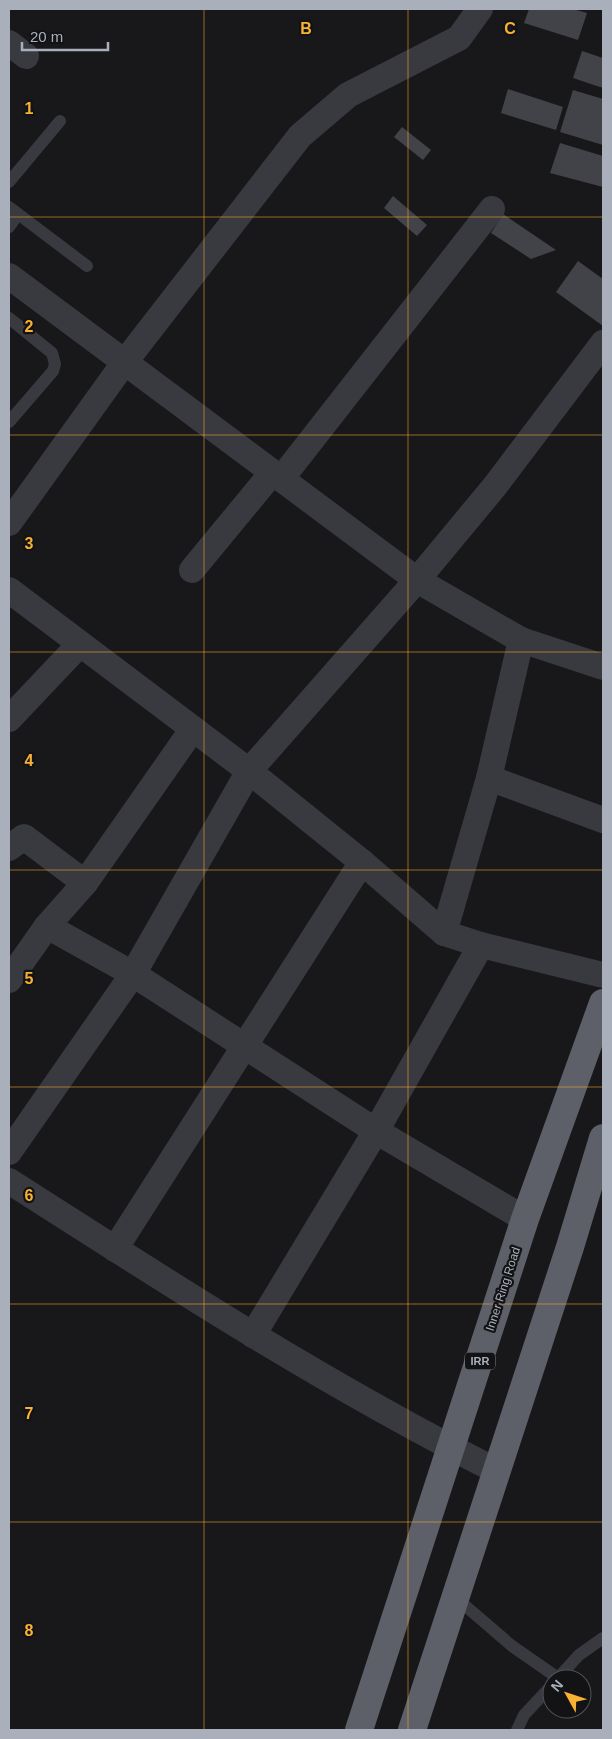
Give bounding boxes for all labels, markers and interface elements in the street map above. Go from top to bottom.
scale bar [22,20,109,52]
text: B [300,20,312,37]
text: C [504,20,516,37]
text: 20 m [30,28,63,45]
text: 1 [25,100,34,117]
text: 2 [25,318,34,335]
text: 3 [25,535,34,552]
text: 4 [25,752,34,769]
text: 5 [25,970,34,987]
text: 6 [25,1187,34,1204]
street label: Inner Ring Road [483,1245,523,1333]
road number: IRR [465,1352,495,1370]
text: 7 [25,1405,34,1422]
text: 8 [25,1622,34,1639]
north arrow [542,1669,592,1719]
text: N [548,1677,566,1695]

